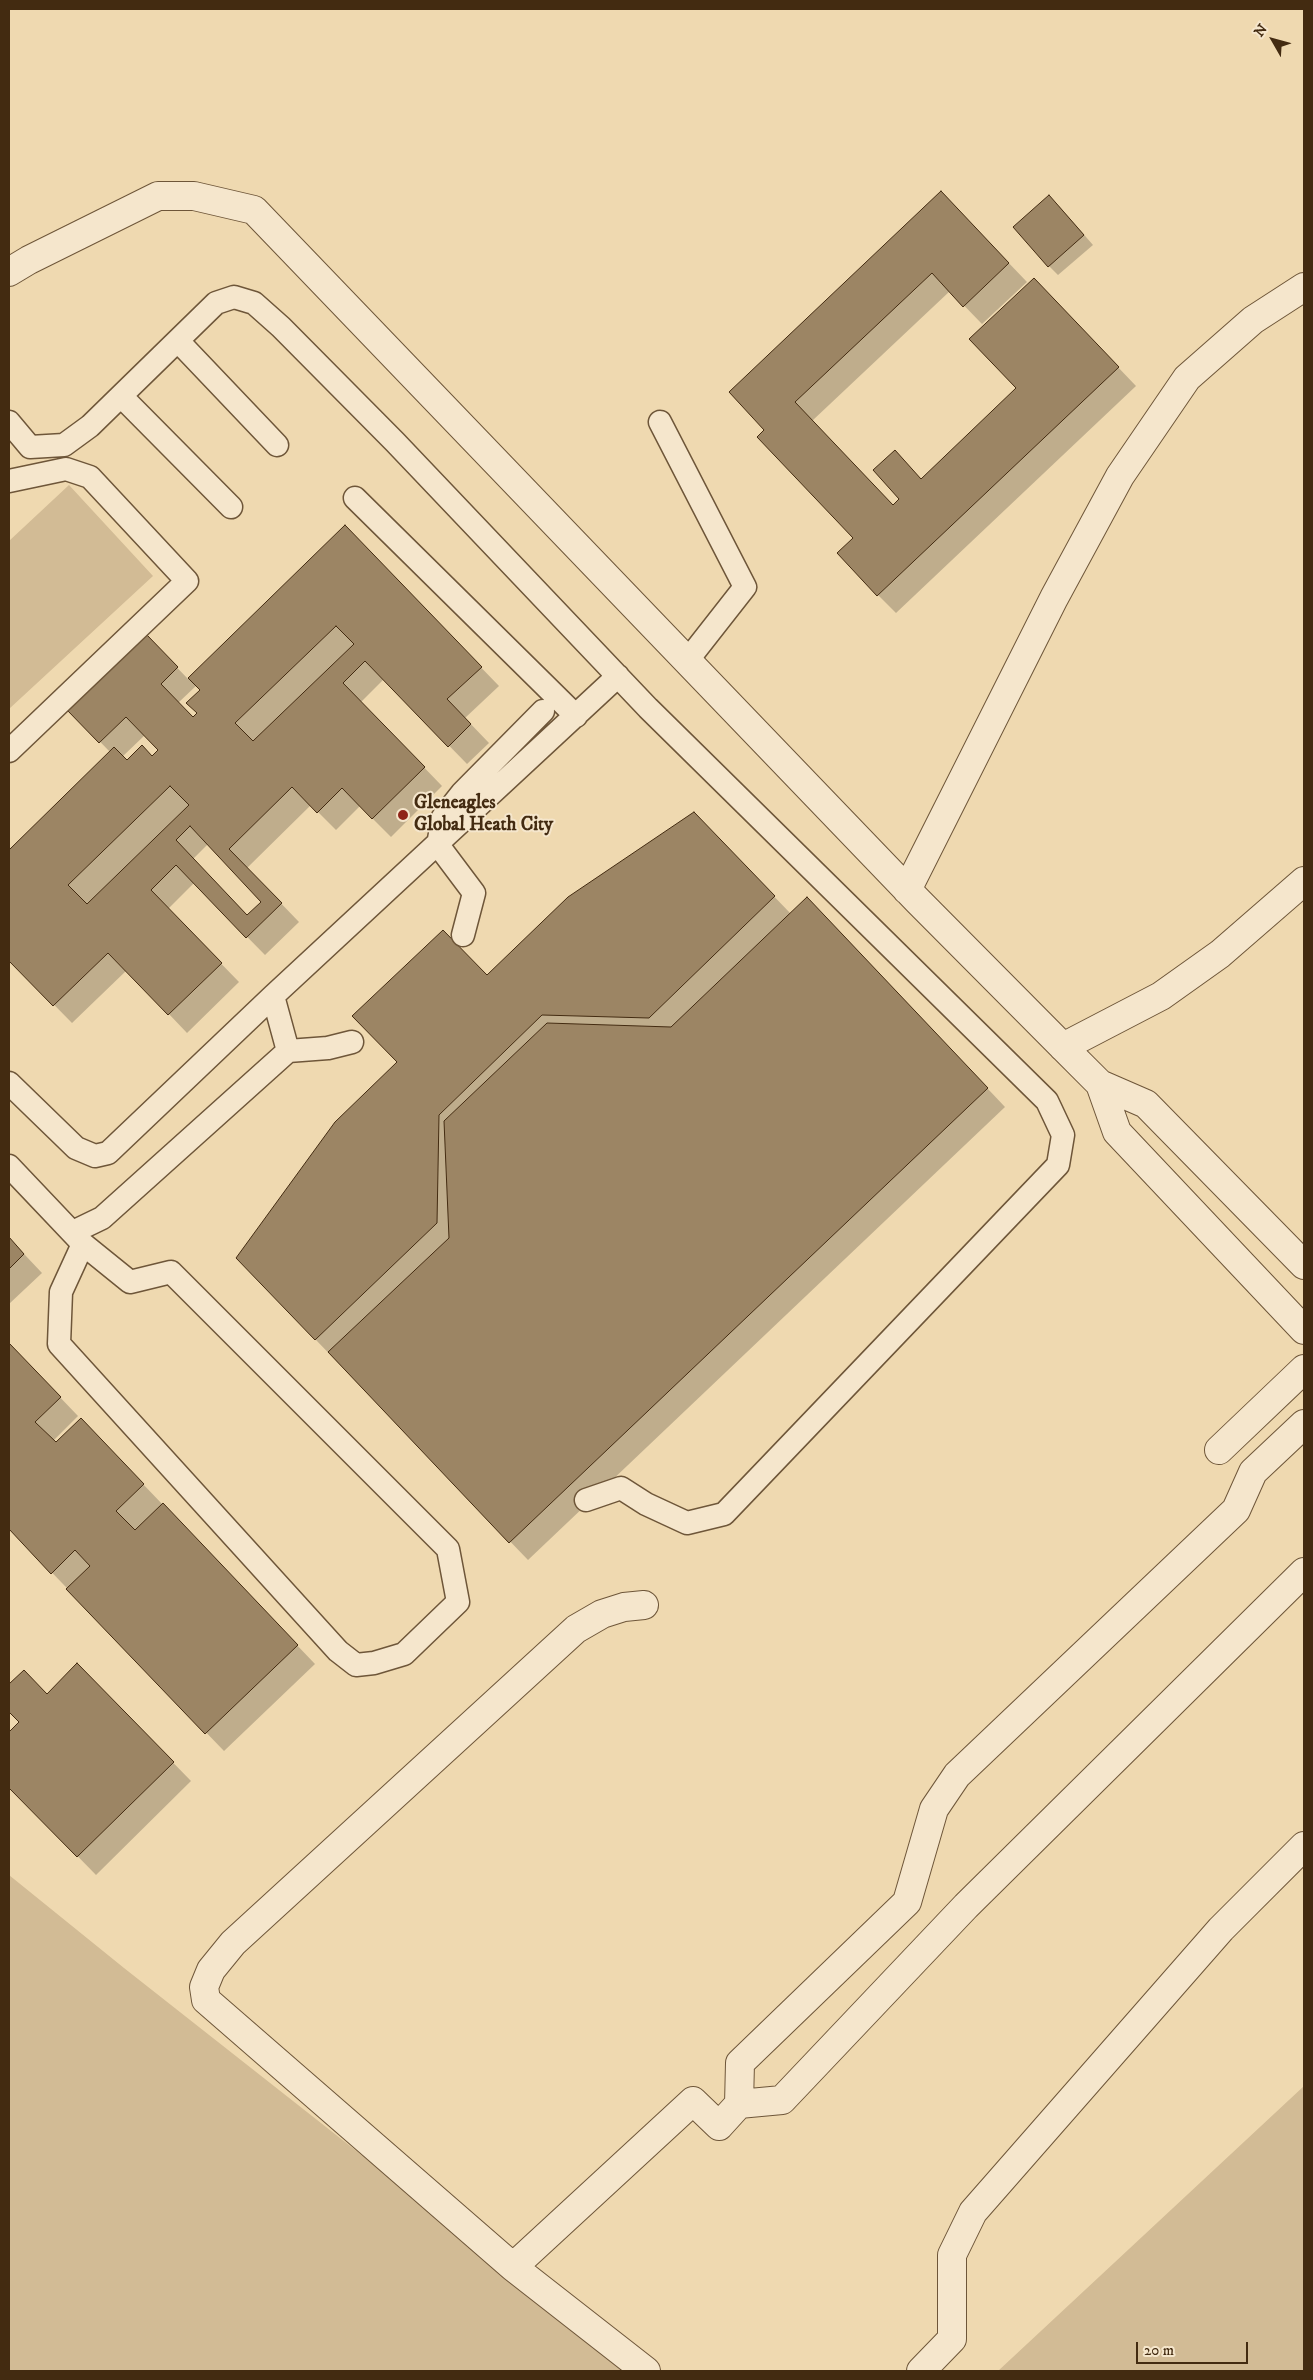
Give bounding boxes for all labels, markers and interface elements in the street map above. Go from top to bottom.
north arrow [1248,15,1298,65]
text: N [1251,21,1272,41]
place label: Gleneagles Global Heath City [414,793,553,837]
marker: Gleneagles Global Heath City [396,808,410,822]
scale bar [1138,2332,1250,2364]
text: 20 m [1144,2341,1174,2360]

